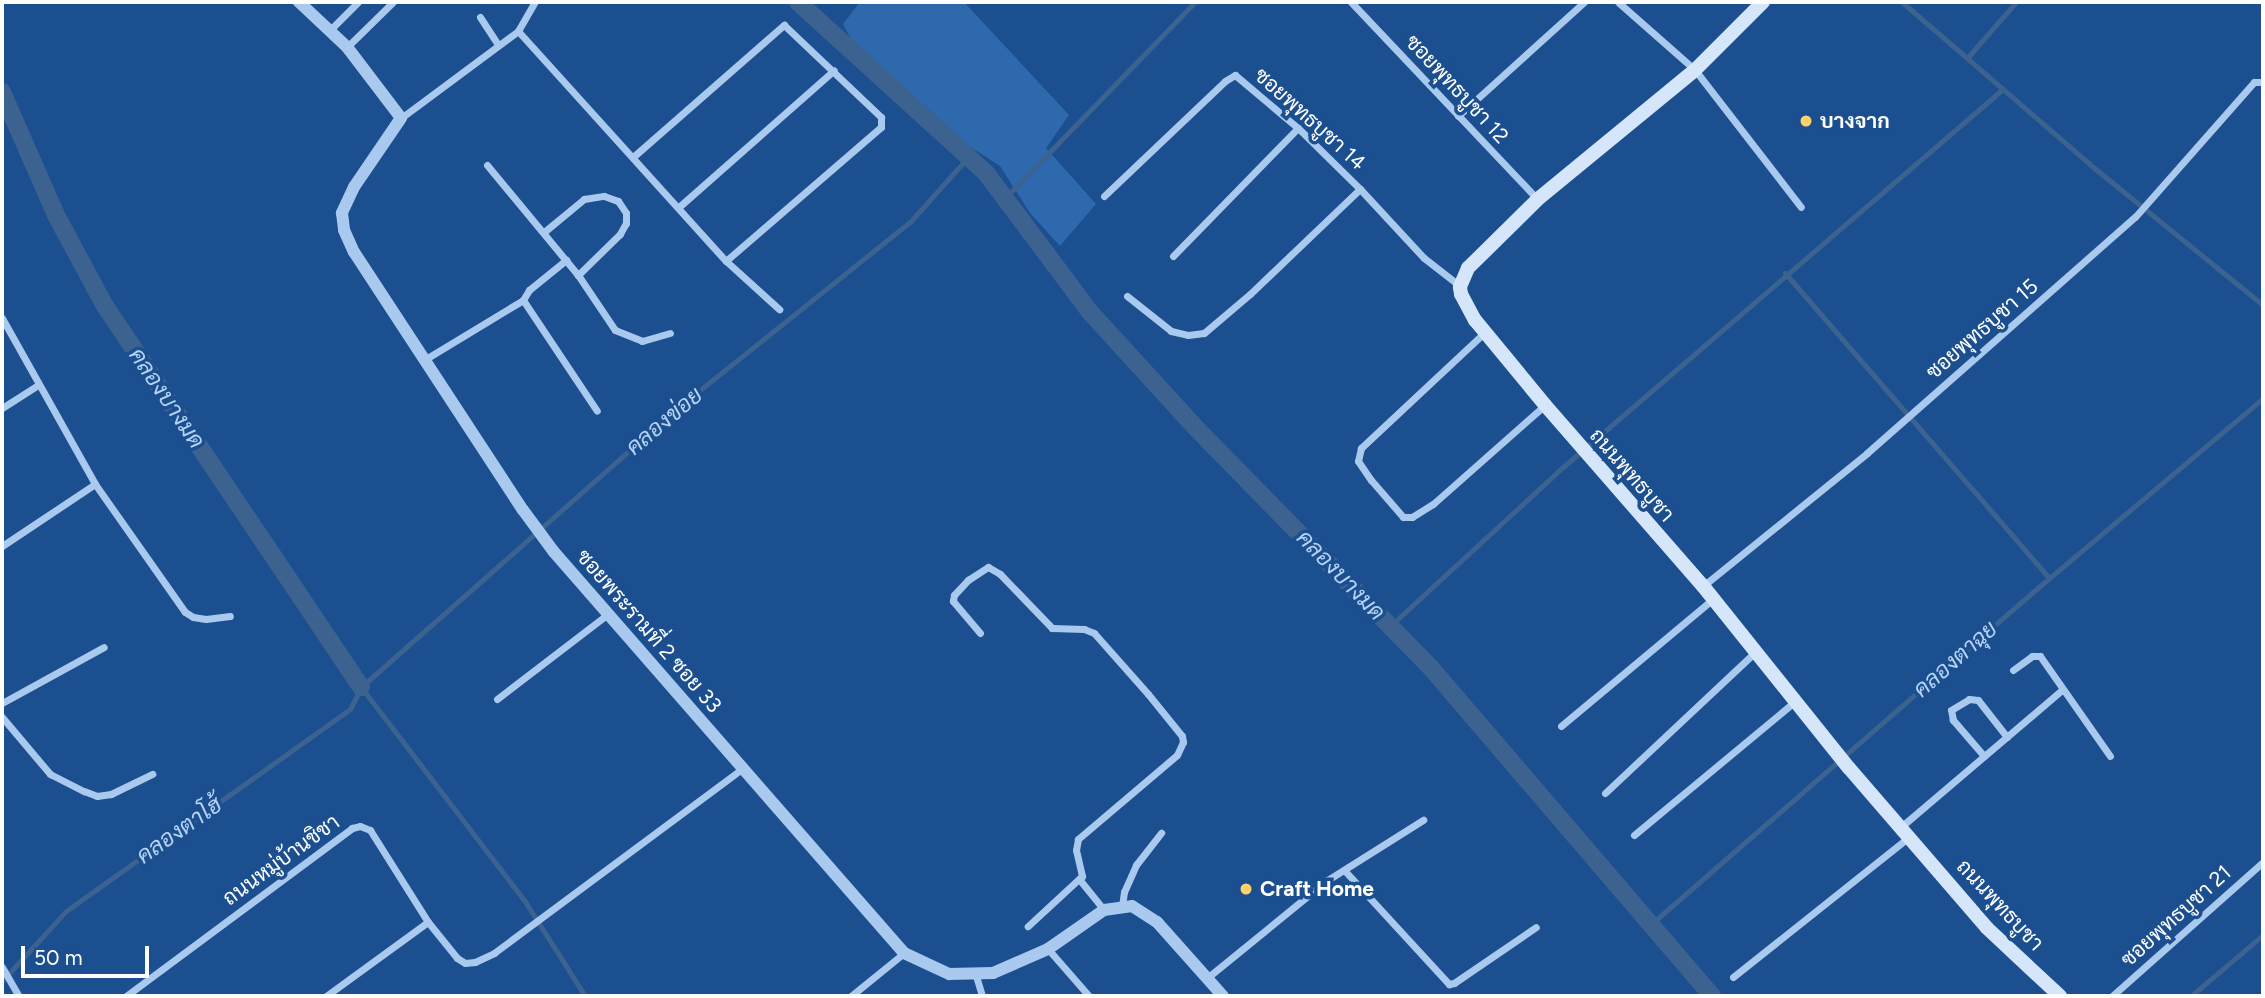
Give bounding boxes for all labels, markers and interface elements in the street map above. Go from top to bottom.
street label: ซอยพุทธบูชา 12 [1400,29,1514,149]
street label: ซอยพุทธบูชา 14 [1249,62,1371,176]
place label: บางจาก [1820,108,1890,134]
marker: บางจาก [1798,113,1814,129]
street label: ซอยพุทธบูชา 15 [1921,274,2043,384]
water label: คลองบางมด [123,342,211,454]
water label: คลองข่อย [620,381,708,461]
street label: ถนนพุทธบูชา [1585,423,1679,527]
water label: คลองบางมด [1291,524,1391,626]
street label: ซอยพระรามที่ 2 ซอย 33 [571,544,727,718]
water label: คลองตาฉุย [1907,615,2003,703]
water label: คลองตาโฮ้ [131,791,227,869]
street label: ถนนหมู่บ้านชิชา [218,809,344,911]
street label: ถนนพุทธบูชา [1951,854,2049,956]
street label: ซอยพุทธบูชา 21 [2116,860,2236,972]
place label: Craft Home [1260,876,1374,902]
marker: Craft Home [1238,881,1254,897]
scale bar [24,932,152,976]
text: 50 m [34,945,83,970]

